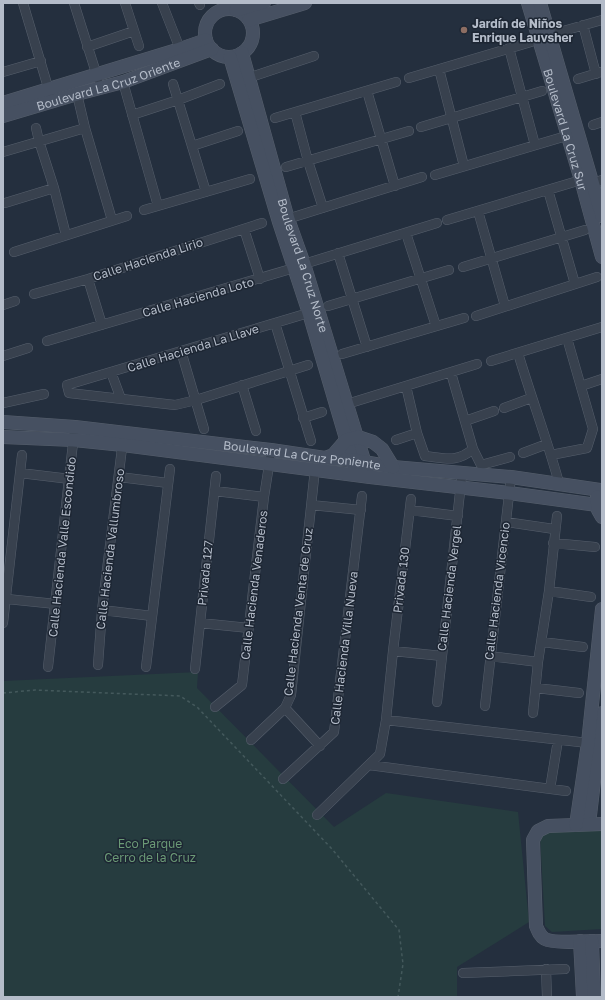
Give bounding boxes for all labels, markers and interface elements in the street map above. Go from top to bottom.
place label: Jardín de Niños Enrique Lauvsher [472,16,574,45]
marker: Jardín de Niños Enrique Lauvsher [459,25,469,35]
street label: Boulevard La Cruz Oriente [34,54,182,113]
street label: Boulevard La Cruz Sur [540,67,591,193]
street label: Boulevard La Cruz Norte [275,196,332,334]
street label: Calle Hacienda Lirio [91,234,205,284]
street label: Calle Hacienda Loto [140,274,256,320]
street label: Calle Hacienda La Llave [125,321,261,375]
street label: Boulevard La Cruz Poniente [223,437,382,472]
street label: Calle Hacienda Valle Escondido [45,456,79,638]
street label: Calle Hacienda Vallumbroso [93,468,127,630]
street label: Calle Hacienda Venaderos [237,509,271,661]
street label: Calle Hacienda Vicencio [481,521,513,661]
street label: Calle Hacienda Vergel [434,524,464,652]
street label: Calle Hacienda Venta de Cruz [280,527,316,697]
street label: Privada 127 [194,540,216,606]
street label: Privada 130 [390,546,412,614]
street label: Calle Hacienda Villa Nueva [327,570,361,726]
park label: Eco Parque Cerro de la Cruz [104,836,196,865]

